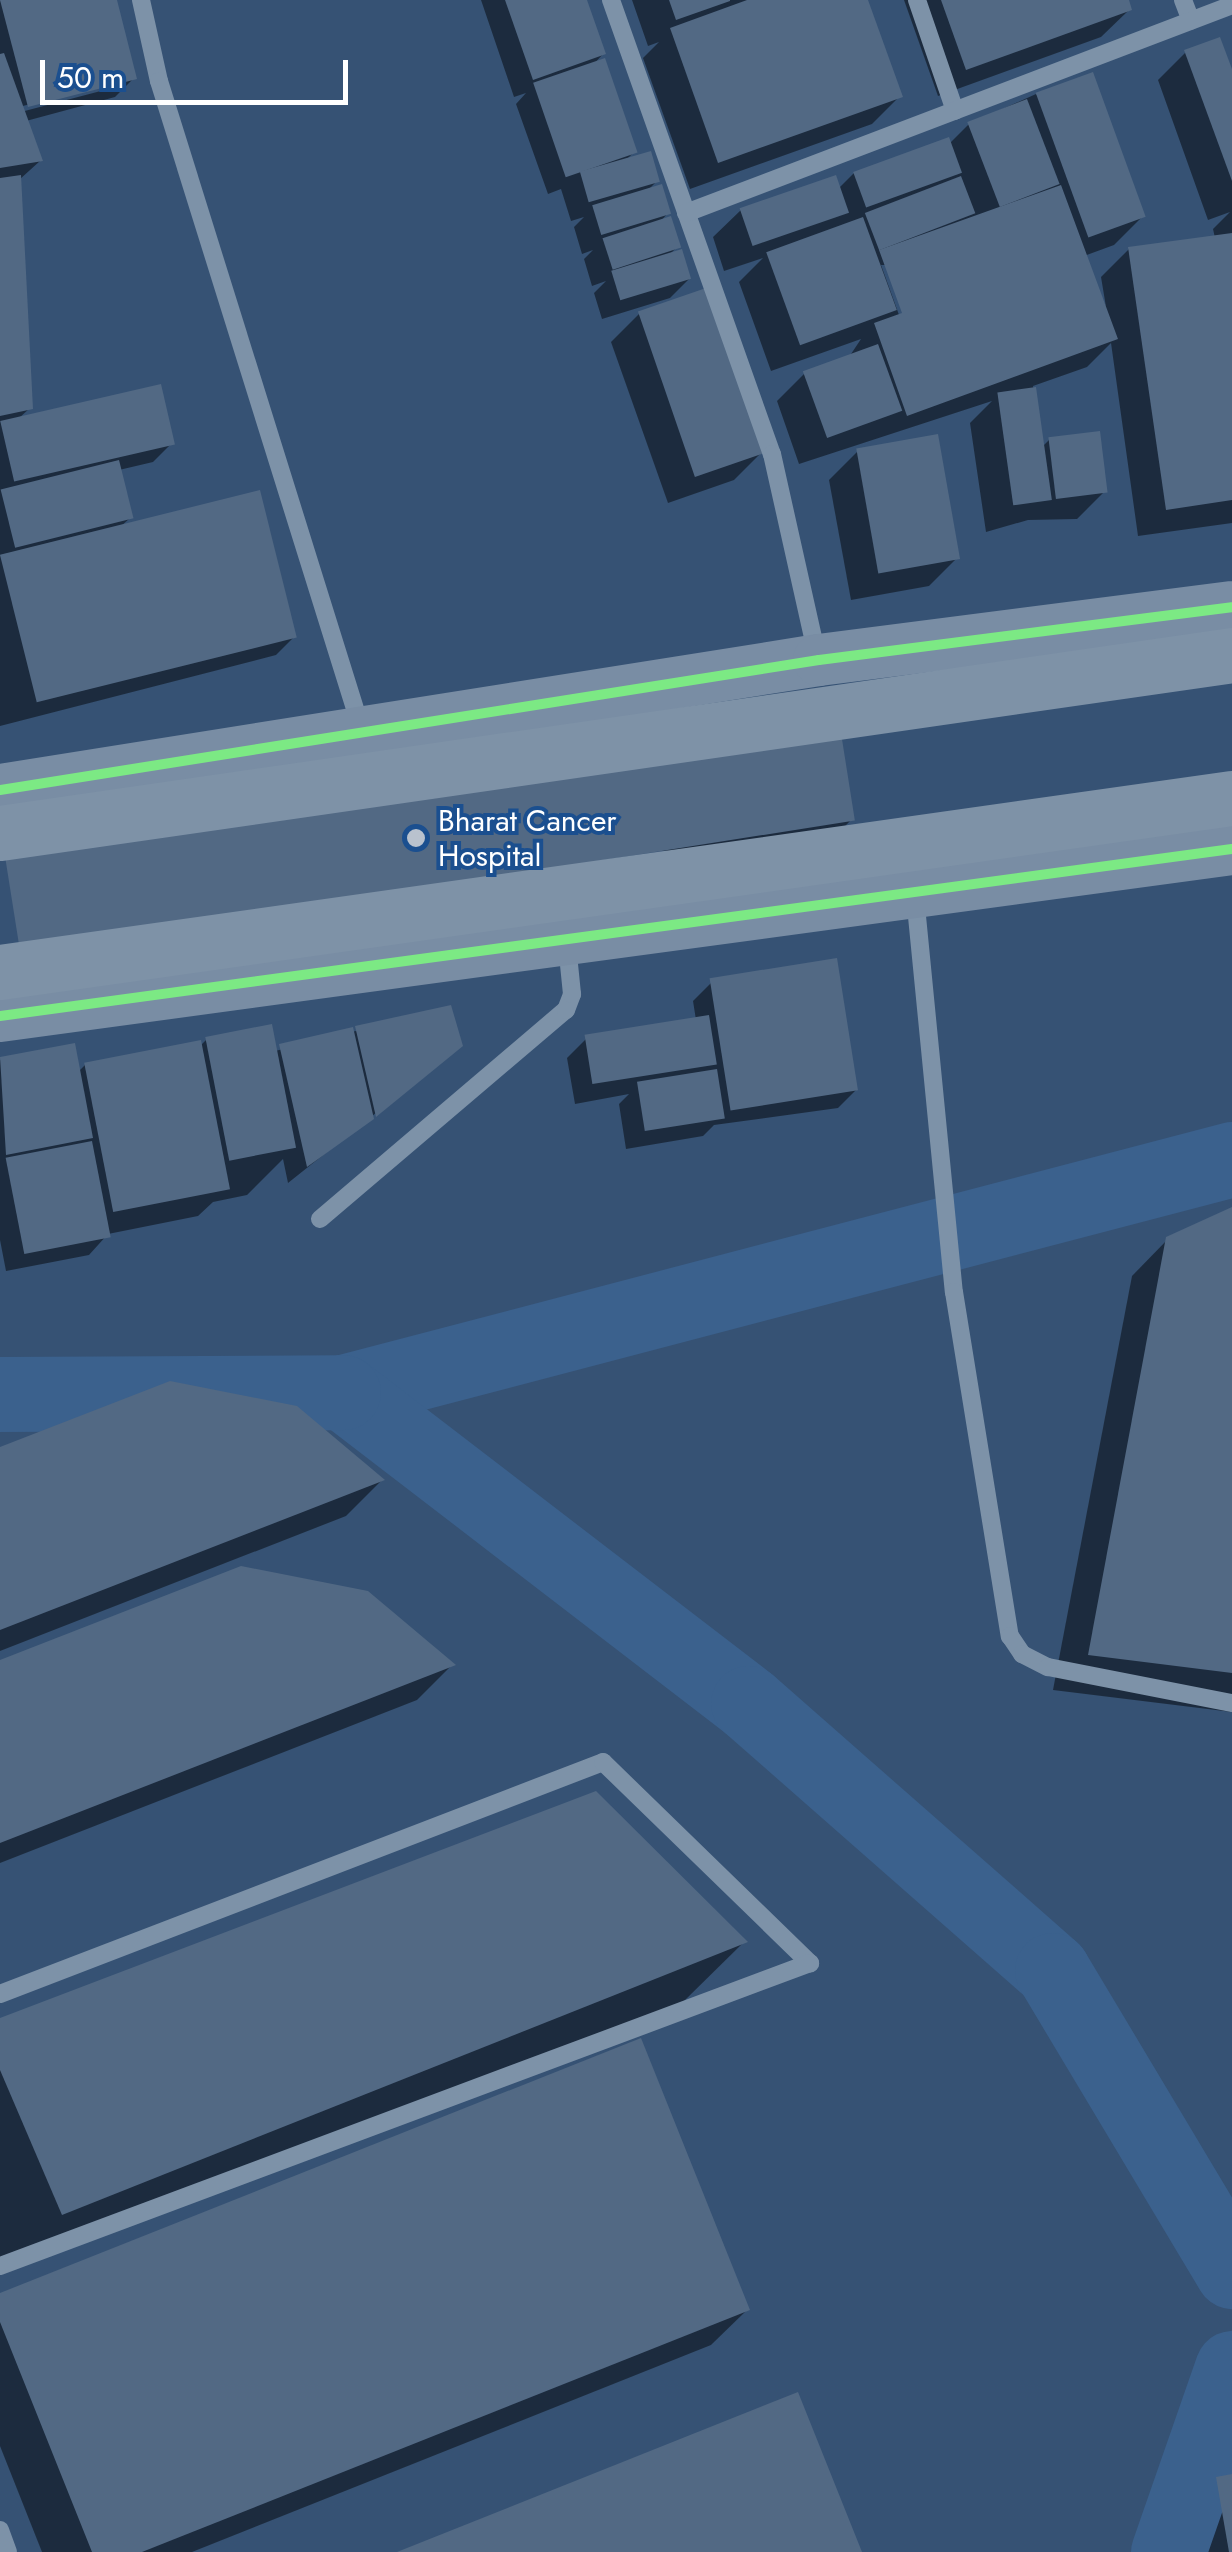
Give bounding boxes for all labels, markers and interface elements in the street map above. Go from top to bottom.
scale bar [45,40,352,102]
text: 50 m [57,56,124,99]
place label: Bharat Cancer Hospital [438,803,617,874]
marker: Bharat Cancer Hospital [403,825,429,851]

